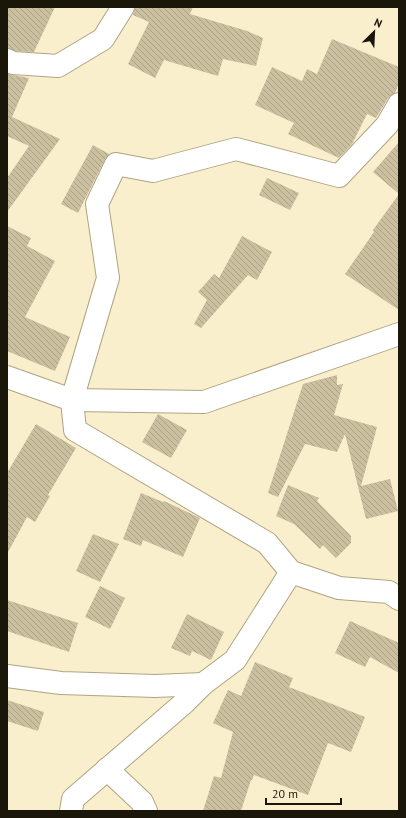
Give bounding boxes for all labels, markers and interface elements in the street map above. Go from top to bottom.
north arrow [354,12,394,52]
text: N [372,15,384,31]
scale bar [266,780,341,806]
text: 20 m [272,786,298,801]

